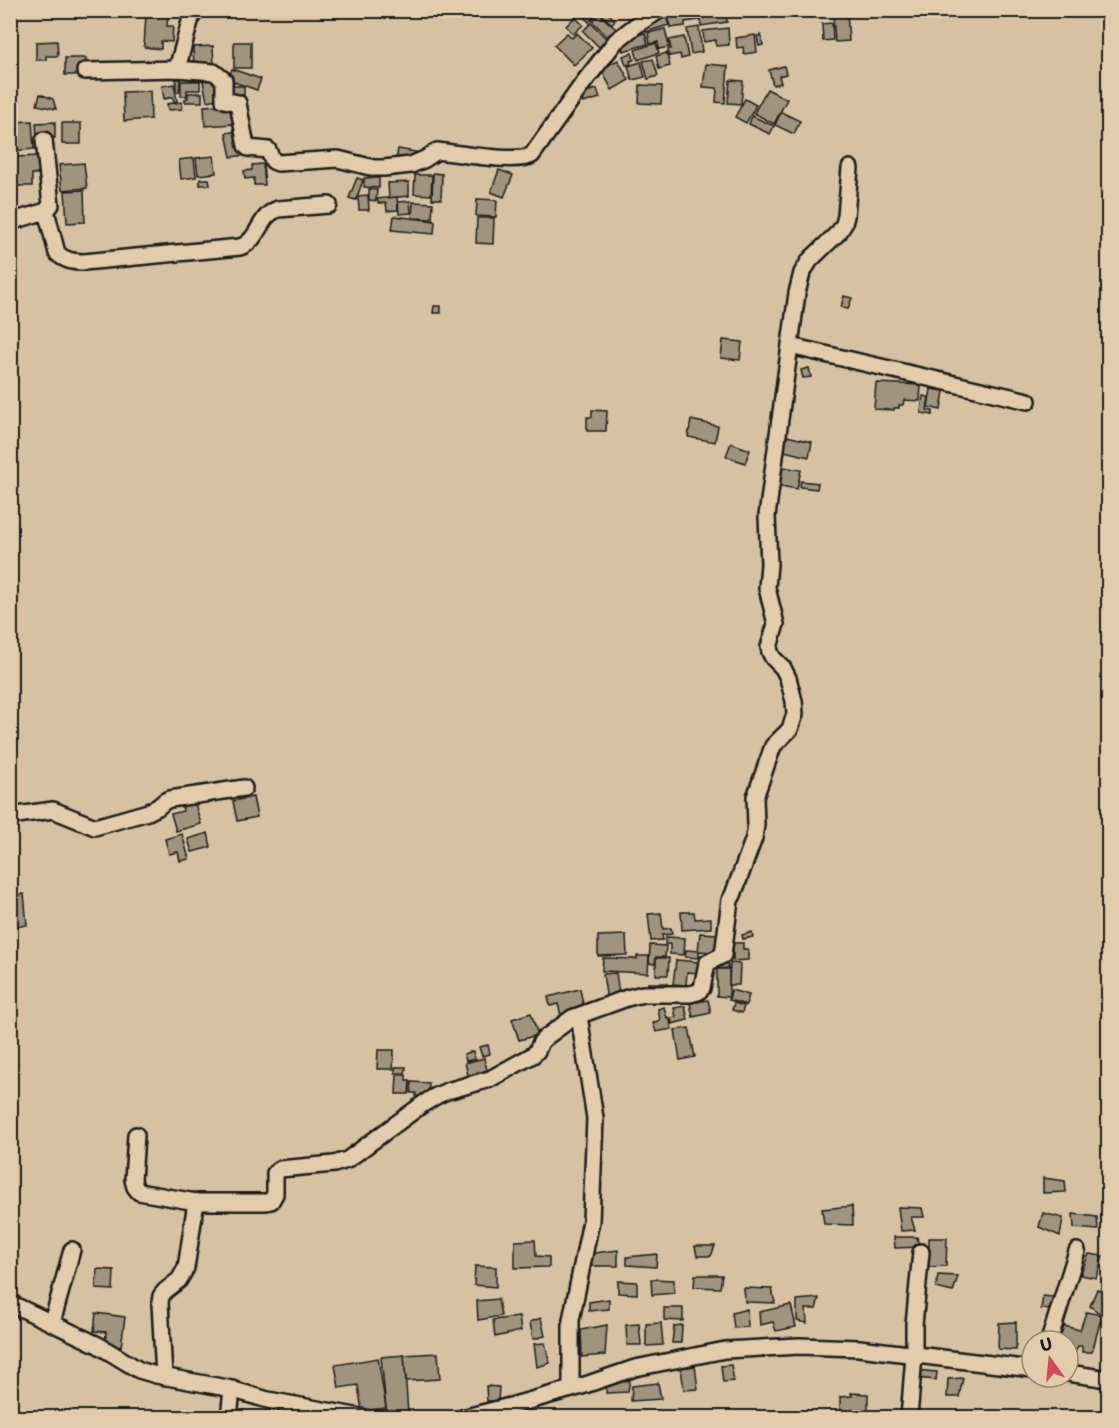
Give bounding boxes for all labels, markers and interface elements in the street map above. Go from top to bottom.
north arrow [1020,1329,1080,1389]
text: U [1037,1330,1055,1357]

